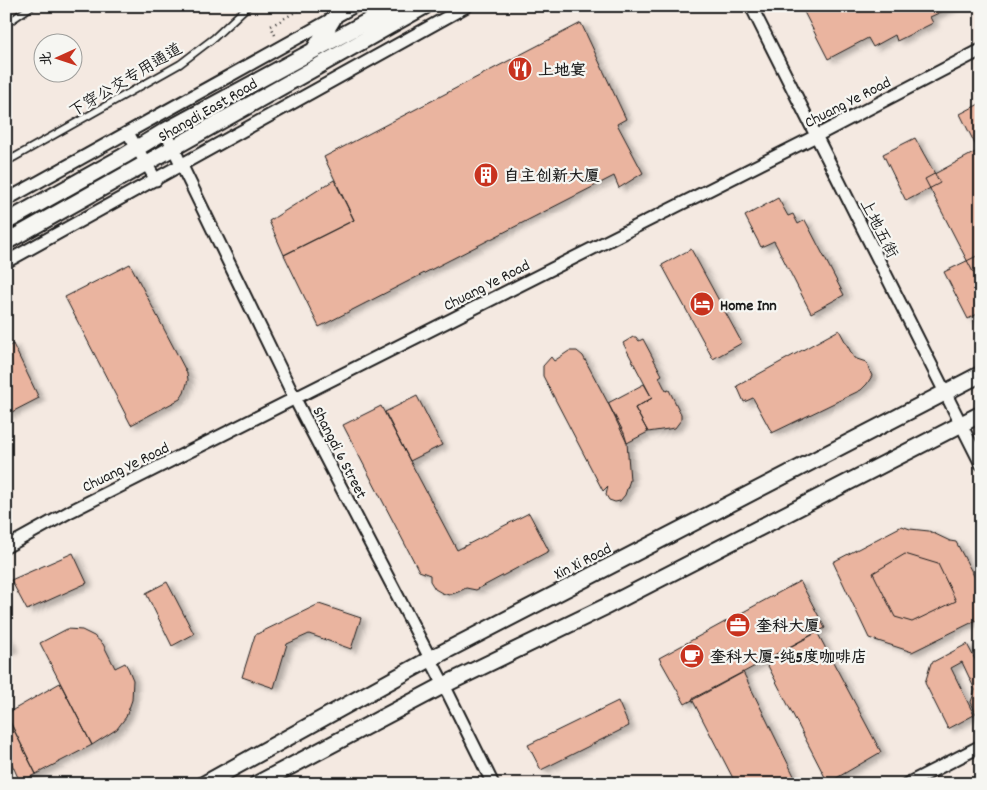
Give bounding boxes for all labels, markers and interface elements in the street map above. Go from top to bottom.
north arrow [32,32,82,82]
street label: 下穿公交专用通道 [65,38,187,124]
text: 北 [37,51,57,66]
restaurant icon: 上地宴 [507,56,533,82]
place label: 上地宴 [538,60,586,83]
street label: Chuang Ye Road [801,72,895,135]
street label: Shangdi East Road [154,73,262,149]
building icon: 自主创新大厦 [473,162,499,188]
place label: 自主创新大厦 [504,166,600,189]
street label: 上地五街 [853,195,903,263]
street label: Chuang Ye Road [440,255,534,318]
hotel icon: Home Inn [689,291,715,317]
place label: Home Inn [720,295,777,318]
street label: Shangdi 6 Street [306,403,372,503]
street label: Chuang Ye Road [79,437,173,499]
street label: Xin Xi Road [550,538,616,587]
office icon: 奎科大厦 [725,612,751,638]
place label: 奎科大厦 [756,616,820,639]
cafe icon: 奎科大厦-纯5度咖啡店 [679,643,705,669]
place label: 奎科大厦-纯5度咖啡店 [710,647,867,670]

